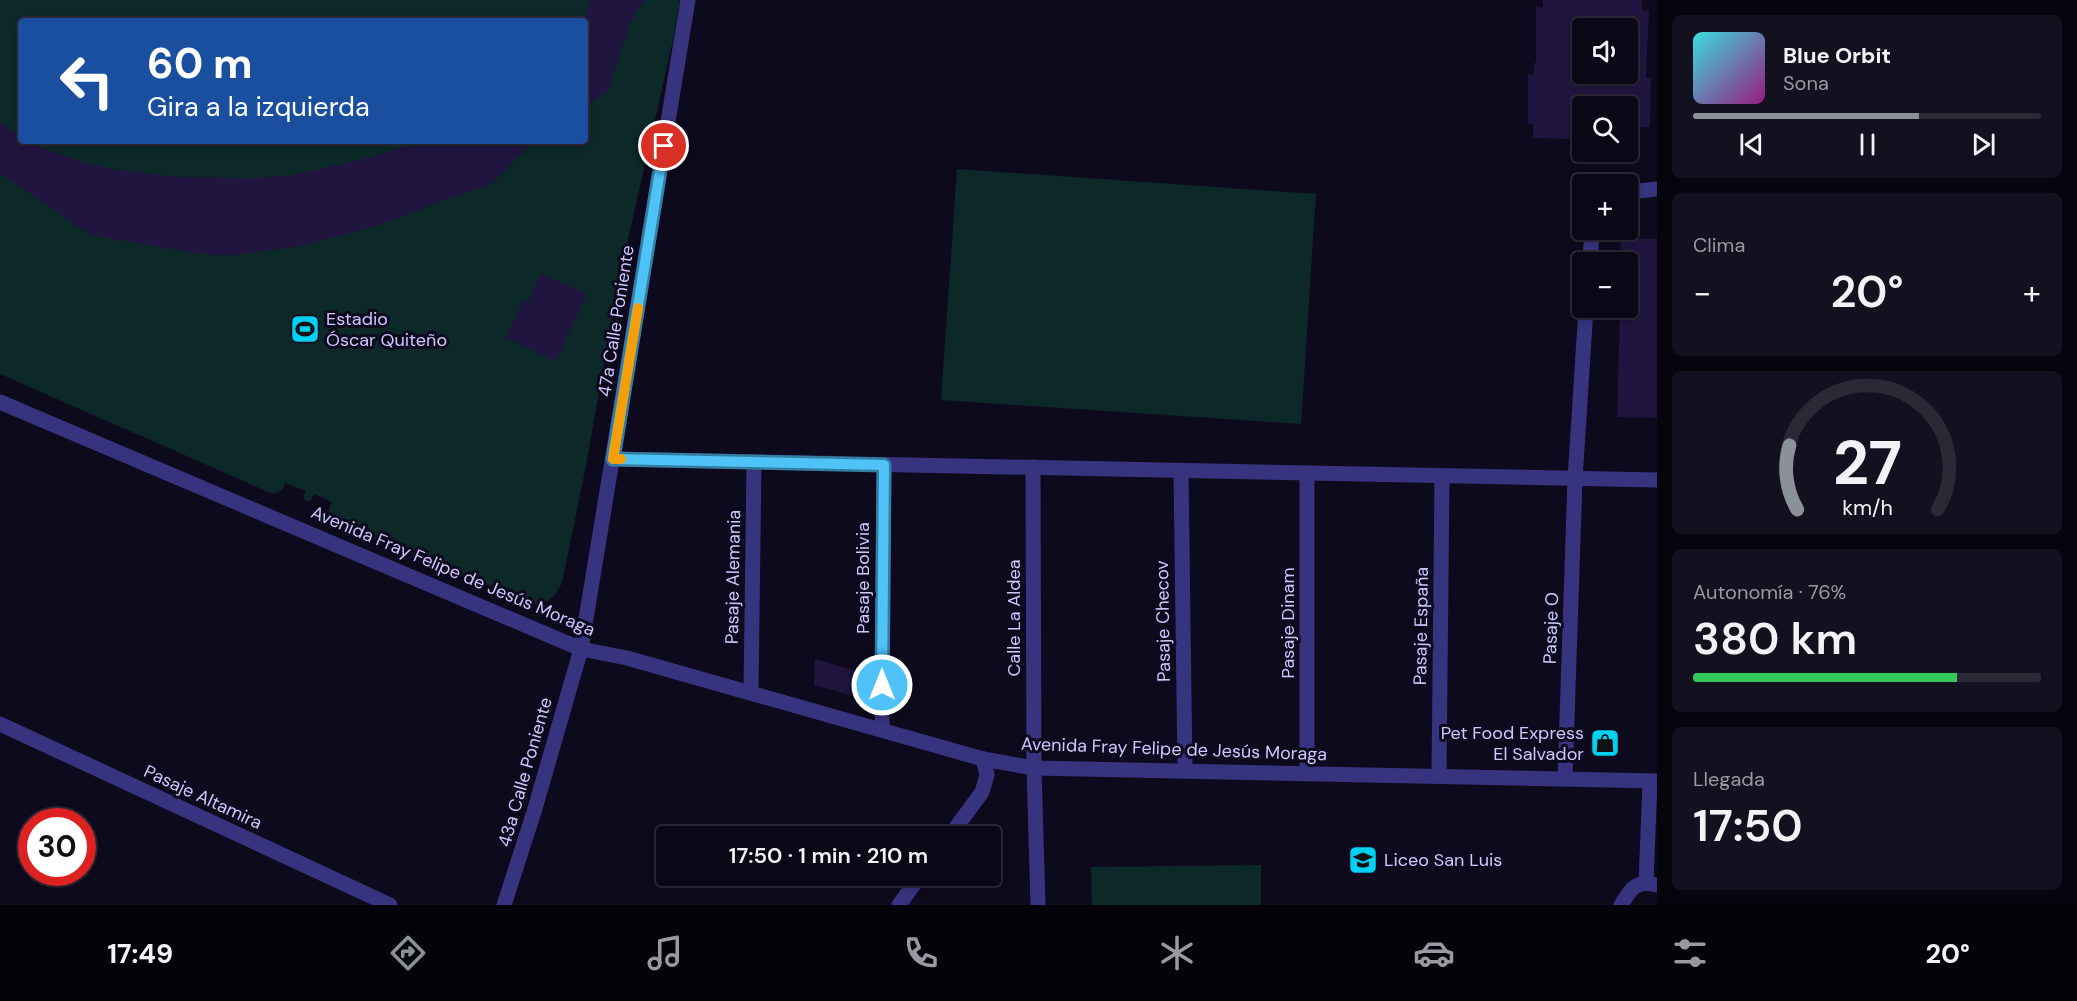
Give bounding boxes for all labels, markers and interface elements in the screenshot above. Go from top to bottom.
map controls [1572,18,1638,318]
button: sound [1572,18,1638,84]
text: 60 m [147,36,253,91]
text: Blue Orbit [1783,41,1891,70]
icon: left [48,42,126,120]
text: Sona [1783,70,1829,96]
text: Gira a la izquierda [147,89,370,124]
button: search [1572,96,1638,162]
pin [638,120,689,171]
icon: previous [1735,128,1768,161]
icon: pause [1851,128,1884,161]
icon: next [1967,128,2000,161]
icon: arrive [647,129,680,162]
button: + [1572,174,1638,240]
text: Clima [1693,232,1745,258]
street label: 47a Calle Poniente [592,244,640,398]
button: − [1572,252,1638,318]
text: 20° [1830,262,1904,321]
text: − [1693,271,1711,314]
text: + [2023,271,2041,314]
place label: Estadio Óscar Quiteño [326,307,447,352]
sports icon: Estadio Óscar Quiteño [289,313,321,345]
text: 27 [1832,422,1902,503]
text: km/h [1842,494,1892,522]
street label: Avenida Fray Felipe de Jesús Moraga [307,500,599,642]
street label: Pasaje Alemania [720,510,746,644]
street label: Pasaje Bolivia [851,522,875,634]
street label: Calle La Aldea [1002,559,1026,677]
street label: Pasaje Checov [1150,560,1176,682]
street label: Pasaje España [1408,567,1434,685]
street label: Pasaje Dinam [1276,568,1300,678]
text: Autonomía · 76% [1693,579,1846,605]
street label: Pasaje O [1538,592,1564,664]
text: 380 km [1693,609,1857,668]
position arrow [850,653,914,717]
street label: 43a Calle Poniente [492,694,558,850]
place label: Pet Food Express El Salvador [1441,721,1584,766]
shop icon: Pet Food Express El Salvador [1589,727,1621,759]
street label: Avenida Fray Felipe de Jesús Moraga [1021,732,1327,766]
street label: Pasaje Altamira [140,759,266,835]
text: Llegada [1693,766,1765,792]
text: 17:50 [1693,796,1803,855]
speed limit sign: 30 [18,808,96,886]
text: 17:50 · 1 min · 210 m [729,841,928,870]
school or university icon: Liceo San Luis [1347,844,1379,876]
place label: Liceo San Luis [1384,848,1502,872]
icon: directions [387,932,429,974]
icon: music [644,932,686,974]
icon: phone [900,932,942,974]
icon: climate [1156,932,1198,974]
icon: car [1413,932,1455,974]
icon: filters [1669,932,1711,974]
text: 17:49 [107,936,173,971]
text: 20° [1925,936,1970,971]

